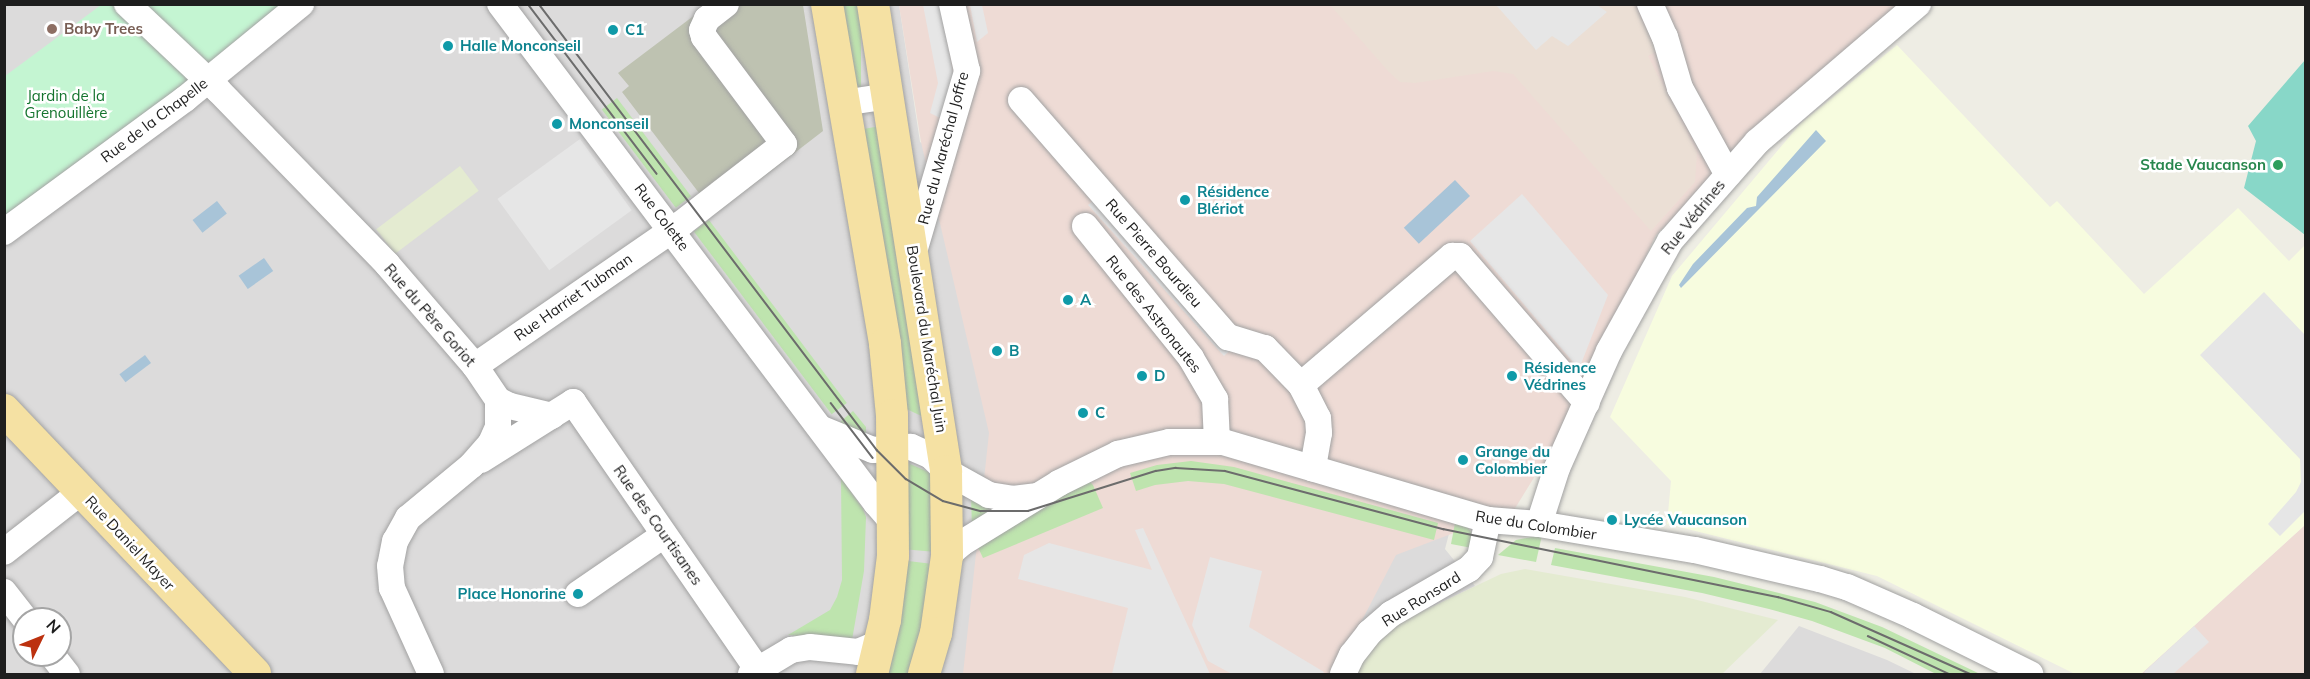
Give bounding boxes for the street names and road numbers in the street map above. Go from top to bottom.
street label: Rue du Maréchal Joffre [914,70,972,226]
street label: Rue de la Chapelle [97,74,211,166]
street label: Rue Védrines [1657,176,1729,258]
street label: Rue Colette [631,180,693,254]
street label: Rue Pierre Bourdieu [1102,195,1206,311]
street label: Boulevard du Maréchal Juin [903,244,951,434]
street label: Rue Harriet Tubman [511,249,635,345]
street label: Rue des Astronautes [1102,252,1206,376]
street label: Rue du Père Goriot [381,260,479,370]
street label: Rue des Courtisanes [610,462,706,588]
street label: Rue Daniel Mayer [82,492,178,594]
street label: Rue du Colombier [1474,507,1598,543]
street label: Rue Ronsard [1378,568,1464,630]

